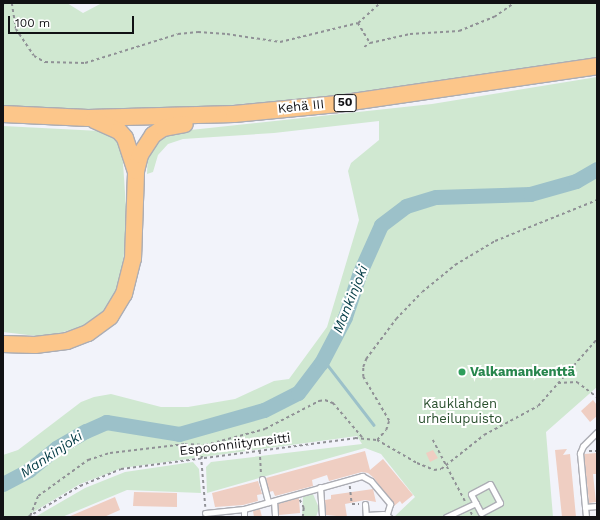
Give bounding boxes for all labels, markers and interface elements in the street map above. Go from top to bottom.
scale bar [10,8,136,34]
text: 100 m [15,16,50,30]
road number: 50 [333,93,357,113]
street label: Kehä III [277,97,325,117]
water label: Mankinjoki [329,263,371,335]
place label: Valkamankenttä [470,364,575,380]
marker: Valkamankenttä [457,367,467,377]
park label: Kauklahden urheilupuisto [418,397,502,428]
water label: Mankinjoki [17,427,85,481]
street label: Espoonniitynreitti [179,430,291,460]

